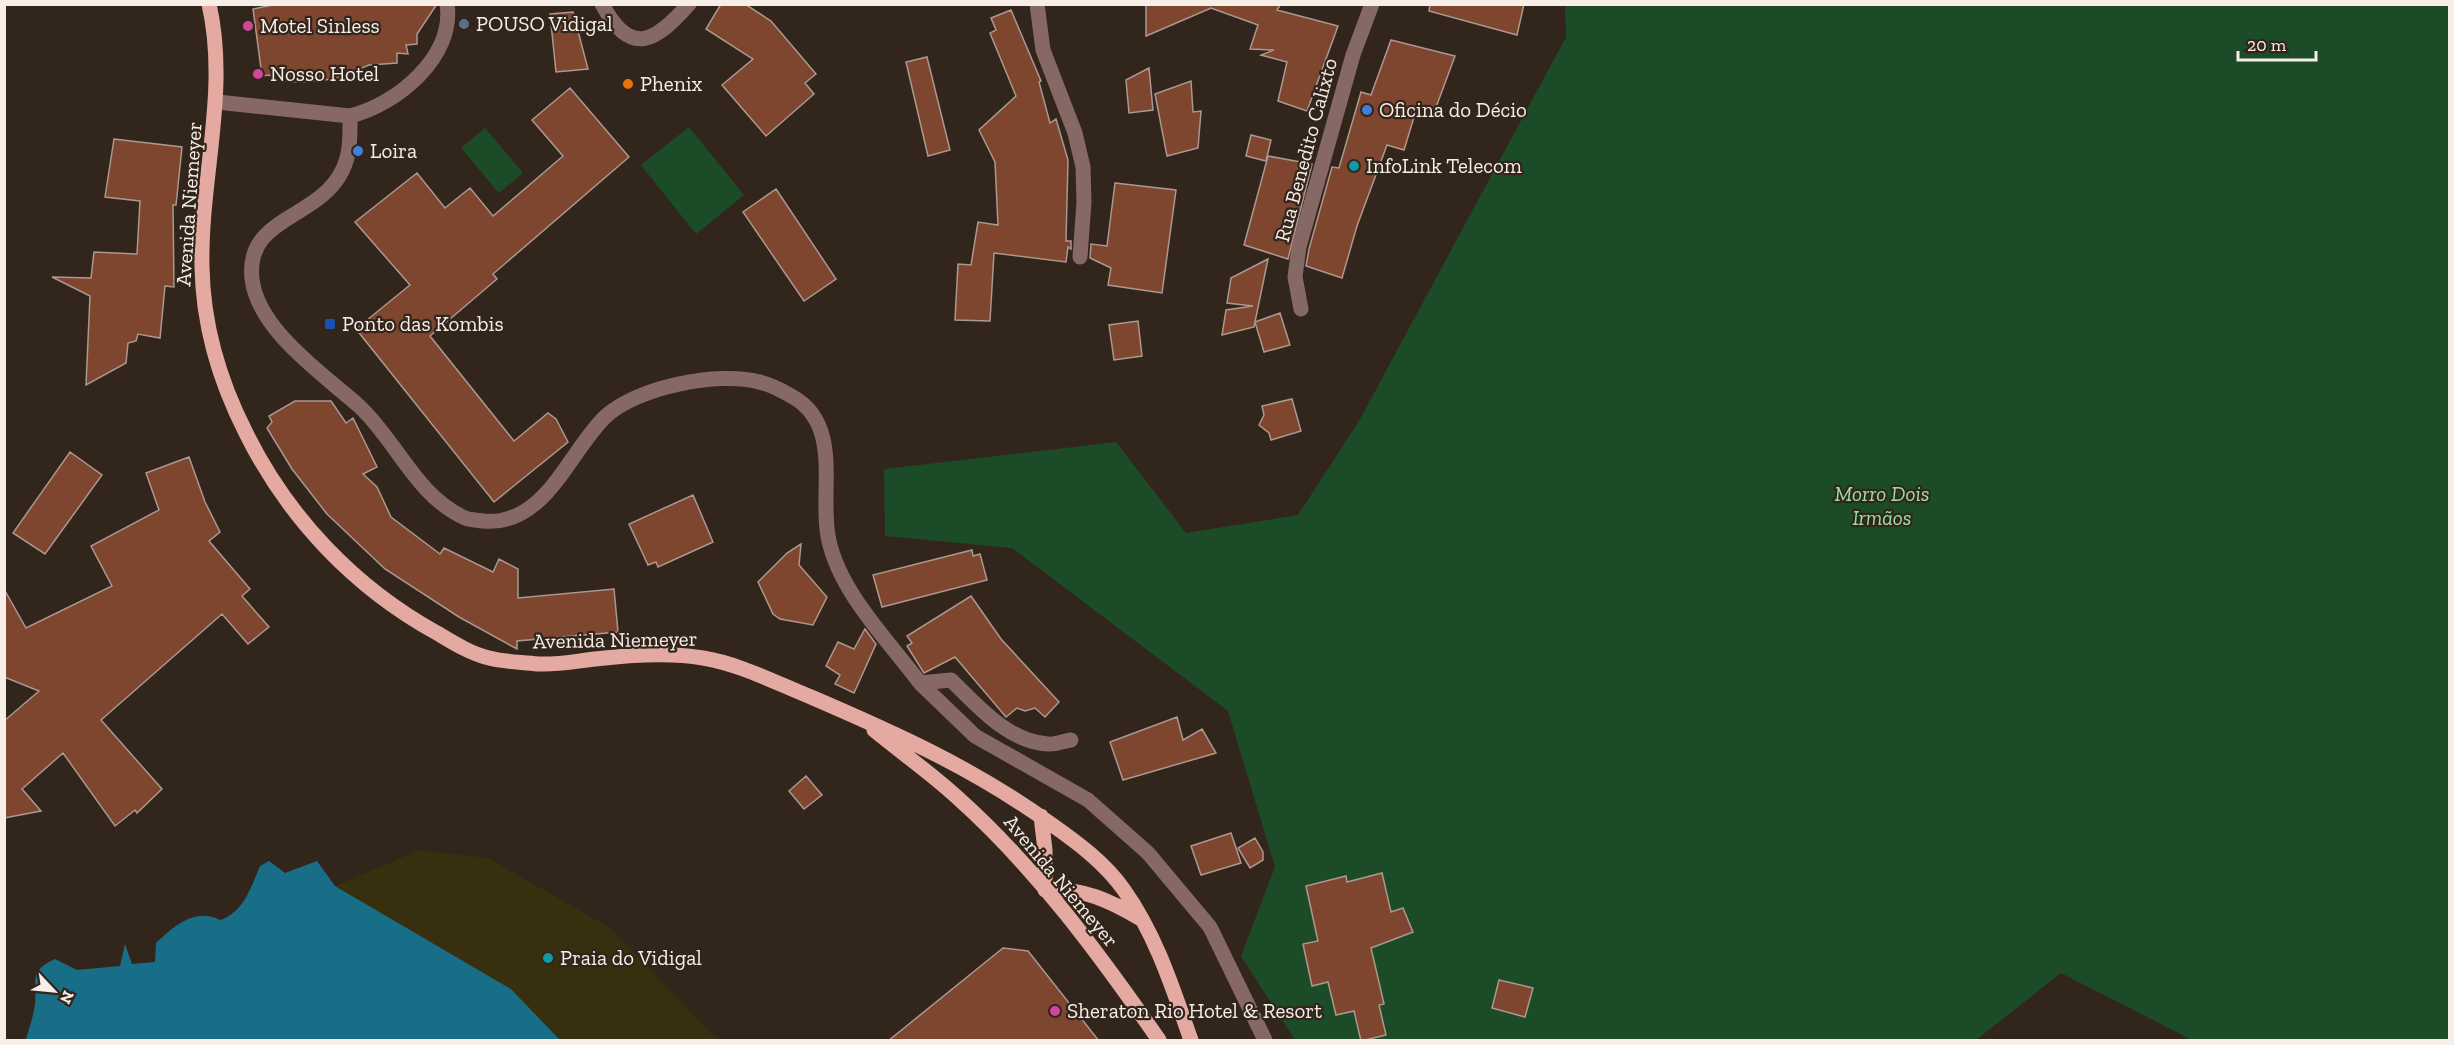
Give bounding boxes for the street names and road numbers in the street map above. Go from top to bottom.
street label: Rua Benedito Calixto [1269,55,1342,245]
street label: Avenida Niemeyer [170,121,207,287]
street label: Avenida Niemeyer [532,626,698,653]
street label: Avenida Niemeyer [999,809,1124,952]

